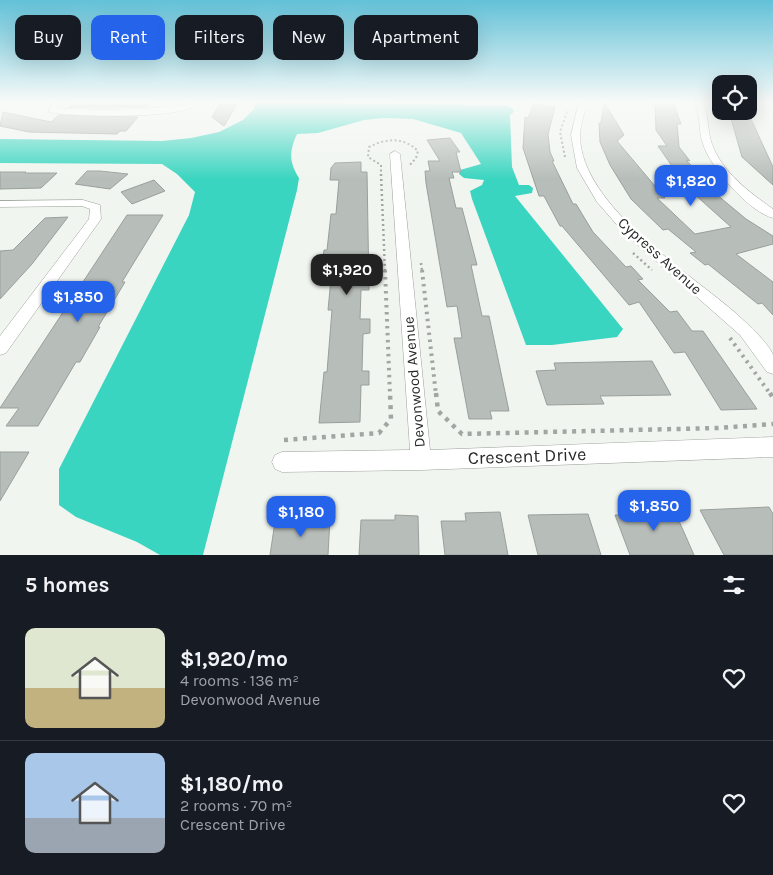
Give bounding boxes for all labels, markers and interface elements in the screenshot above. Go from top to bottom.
chip: Buy [15,15,81,60]
chip: Rent [91,15,165,60]
chip: Filters [175,15,263,60]
chip: New [273,15,344,60]
chip: Apartment [354,15,478,60]
map controls [712,75,757,120]
button: locate [712,75,757,120]
pin: $1,820 [650,164,732,207]
text: $1,820 [666,171,716,190]
street label: Cypress Avenue [614,214,706,298]
pin: $1,920 [306,254,388,296]
text: $1,920 [322,260,372,279]
pin: $1,850 [37,280,119,323]
text: $1,850 [53,287,103,306]
street label: Devonwood Avenue [399,316,429,448]
street label: Crescent Drive [467,443,587,469]
pin: $1,850 [613,490,695,532]
pin: $1,180 [260,496,342,538]
text: $1,850 [629,496,679,515]
text: $1,180 [278,502,324,521]
icon: filters [720,571,748,599]
text: 5 homes [25,573,110,597]
text: $1,920/mo [180,647,288,671]
icon: home [65,648,125,708]
icon: heart [720,664,748,692]
text: 4 rooms · 136 m² [180,671,299,690]
text: Devonwood Avenue [180,690,320,709]
text: $1,180/mo [180,772,283,796]
icon: home [65,773,125,833]
icon: heart [720,789,748,817]
text: 2 rooms · 70 m² [180,796,292,815]
text: Crescent Drive [180,815,286,834]

